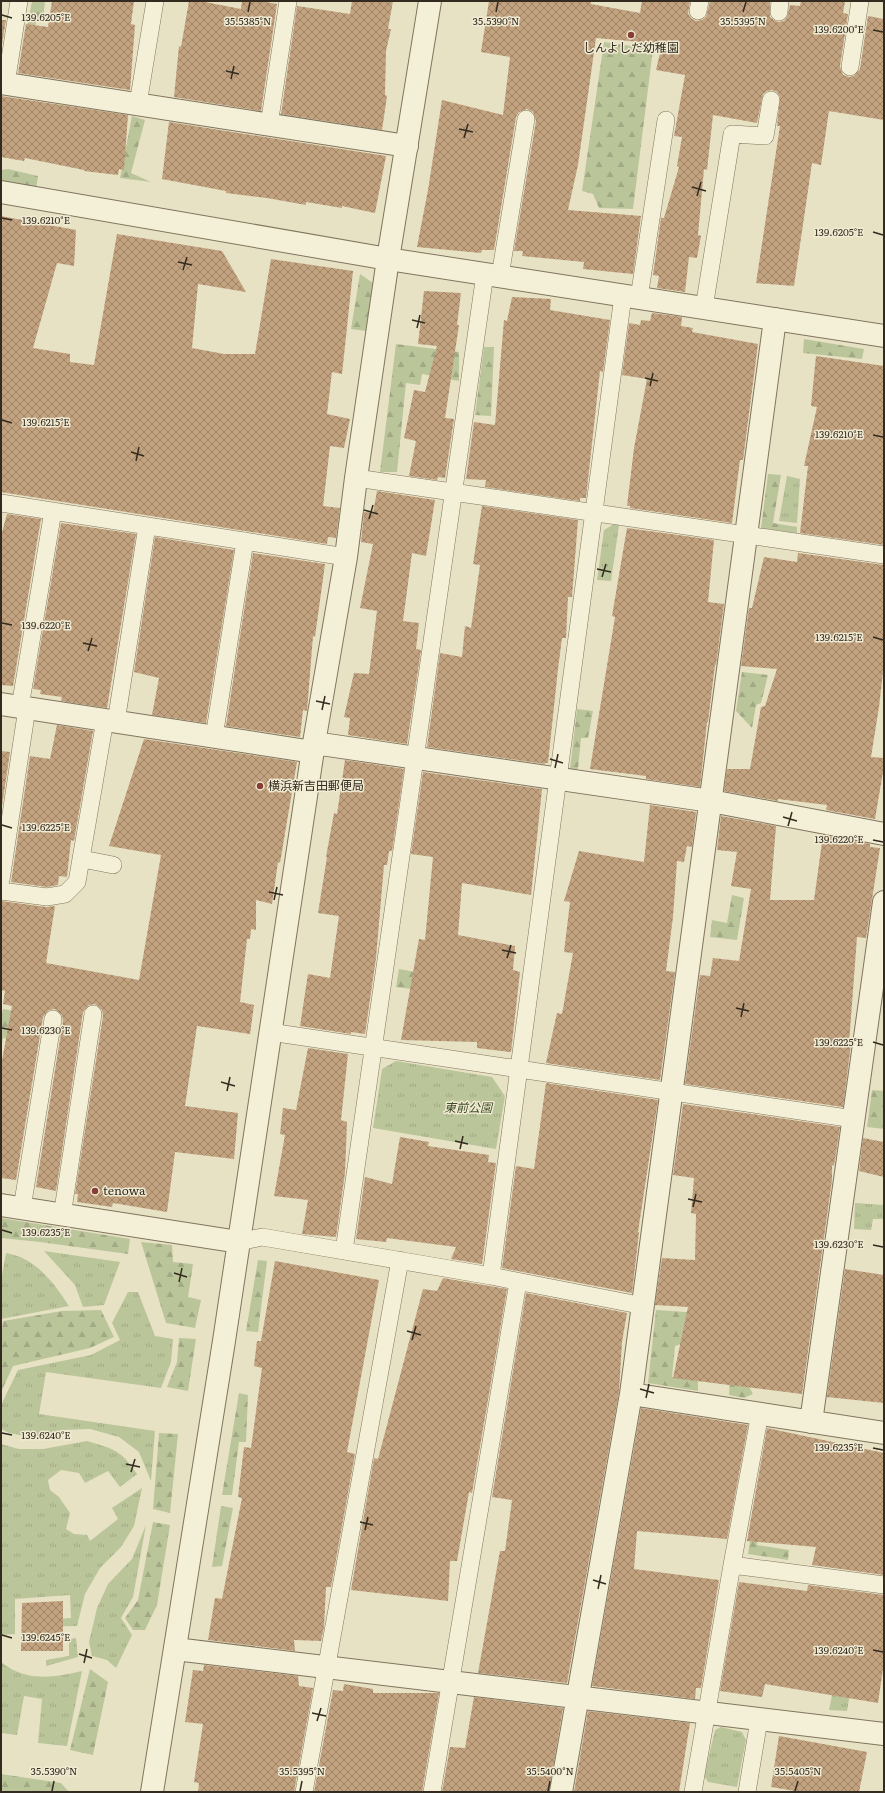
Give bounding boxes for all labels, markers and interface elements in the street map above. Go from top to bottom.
text: 139.6205°E [21,9,71,24]
text: 35.5385°N [225,13,271,28]
text: 35.5390°N [473,13,519,28]
text: 35.5395°N [720,13,766,28]
text: 139.6200°E [814,21,864,36]
marker: しんよしだ幼稚園 [626,30,636,40]
place label: しんよしだ幼稚園 [583,38,679,56]
text: 139.6210°E [22,212,70,227]
text: 139.6205°E [814,224,864,239]
text: 139.6215°E [22,414,70,429]
text: 139.6210°E [815,426,863,441]
text: 139.6220°E [22,617,71,632]
text: 139.6215°E [815,629,863,644]
place label: 横浜新吉田郵便局 [268,776,364,794]
marker: 横浜新吉田郵便局 [255,781,265,791]
text: 139.6225°E [22,819,70,834]
text: 139.6220°E [815,831,864,846]
text: 139.6230°E [21,1022,71,1037]
text: 139.6225°E [815,1034,863,1049]
park label: 東前公園 [444,1098,494,1116]
place label: tenowa [103,1181,146,1199]
marker: tenowa [90,1186,100,1196]
text: 139.6235°E [22,1224,70,1239]
text: 139.6230°E [814,1236,864,1251]
text: 139.6240°E [21,1427,71,1442]
text: 139.6235°E [815,1439,863,1454]
text: 139.6245°E [22,1629,70,1644]
text: 139.6240°E [814,1642,864,1657]
text: 35.5390°N [31,1763,77,1778]
text: 35.5395°N [279,1763,325,1778]
text: 35.5400°N [526,1763,574,1778]
text: 35.5405°N [775,1763,821,1778]

